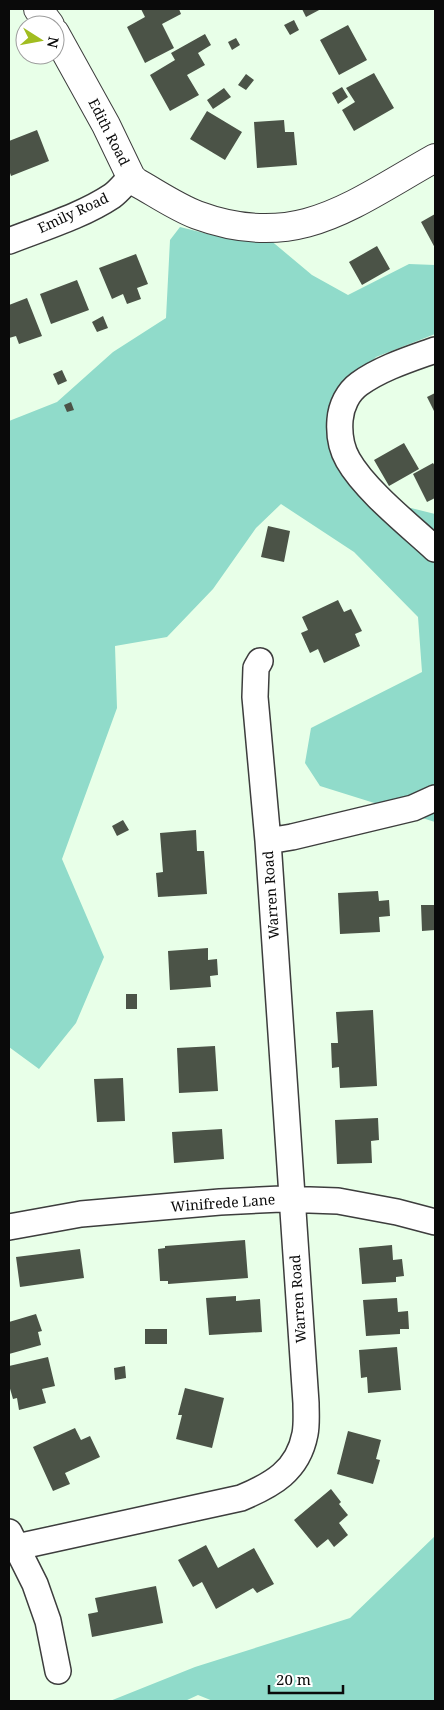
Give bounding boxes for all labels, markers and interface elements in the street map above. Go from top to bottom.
north arrow [15,15,65,65]
text: N [43,35,64,50]
street label: Edith Road [84,95,135,169]
street label: Emily Road [34,188,112,237]
street label: Warren Road [258,850,283,940]
street label: Winifrede Lane [170,1189,276,1216]
street label: Warren Road [285,1254,310,1344]
scale bar [269,1662,343,1694]
text: 20 m [276,1669,311,1689]

